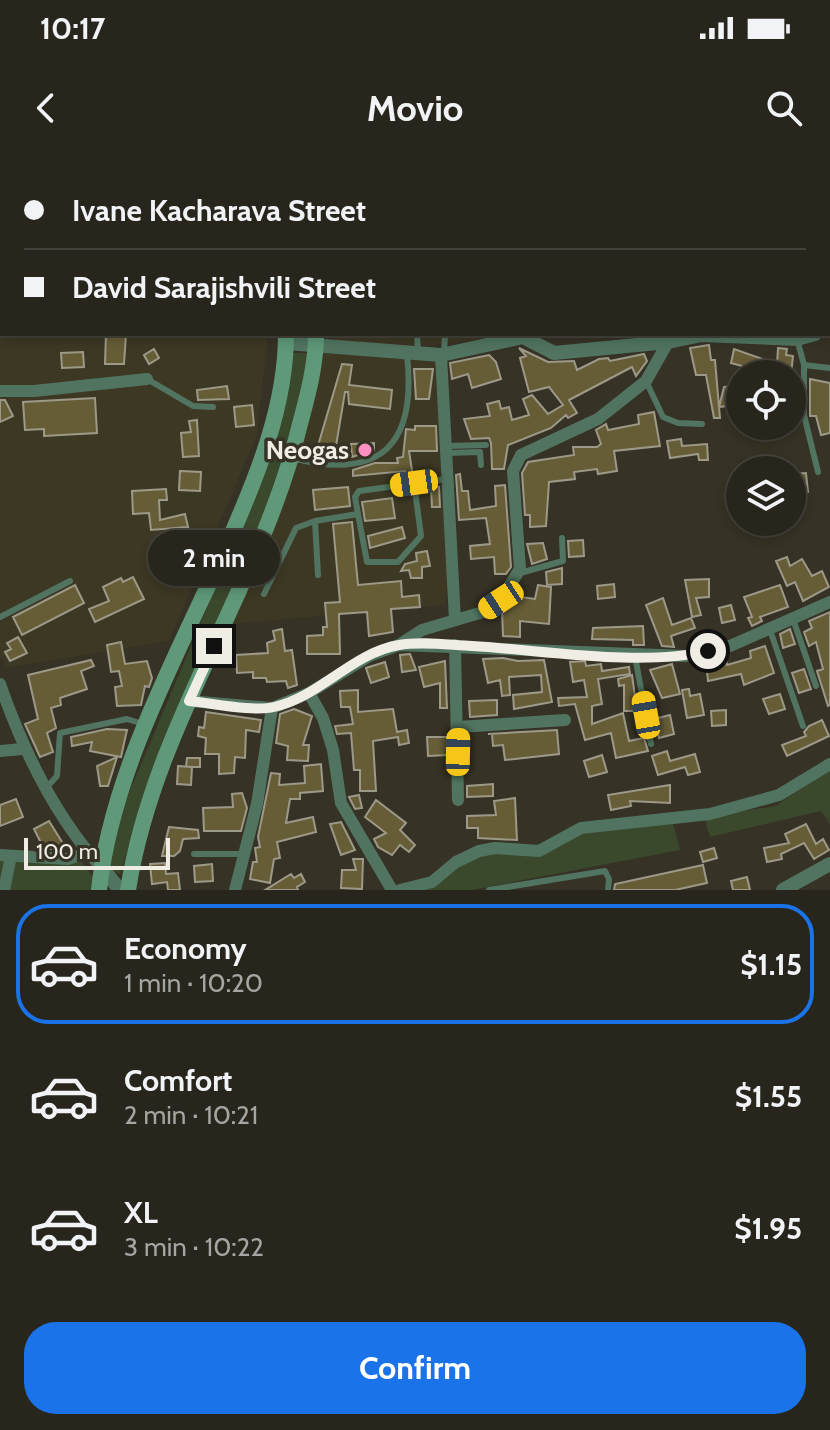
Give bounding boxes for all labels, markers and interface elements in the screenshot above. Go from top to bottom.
text: 10:17 [40,10,105,47]
icon: back [24,86,68,130]
text: Movio [367,86,463,130]
icon: search [762,86,806,130]
text: Ivane Kacharava Street [72,192,366,229]
text: David Sarajishvili Street [72,269,376,306]
map controls [726,360,806,536]
button: locate [726,360,806,440]
place label: Neogas [266,434,349,466]
marker: Neogas [356,441,374,459]
button: layers [726,456,806,536]
car [389,468,439,498]
callout: 2 min [148,530,280,586]
text: 2 min [183,542,245,574]
car [474,577,528,623]
route end [196,628,232,664]
route start [690,633,726,669]
car [630,689,662,741]
car [446,728,470,776]
scale bar [24,834,170,870]
text: 100 m [36,838,98,865]
icon: car [28,928,100,1000]
text: Economy [124,930,247,967]
text: $1.15 [740,946,802,983]
text: 1 min · 10:20 [124,967,263,999]
icon: car [28,1060,100,1132]
text: Comfort [124,1062,232,1099]
text: $1.55 [735,1078,802,1115]
text: 2 min · 10:21 [124,1099,258,1131]
icon: car [28,1192,100,1264]
text: XL [124,1194,158,1231]
text: $1.95 [734,1210,802,1247]
text: 3 min · 10:22 [124,1231,264,1263]
button: Confirm [24,1322,806,1414]

